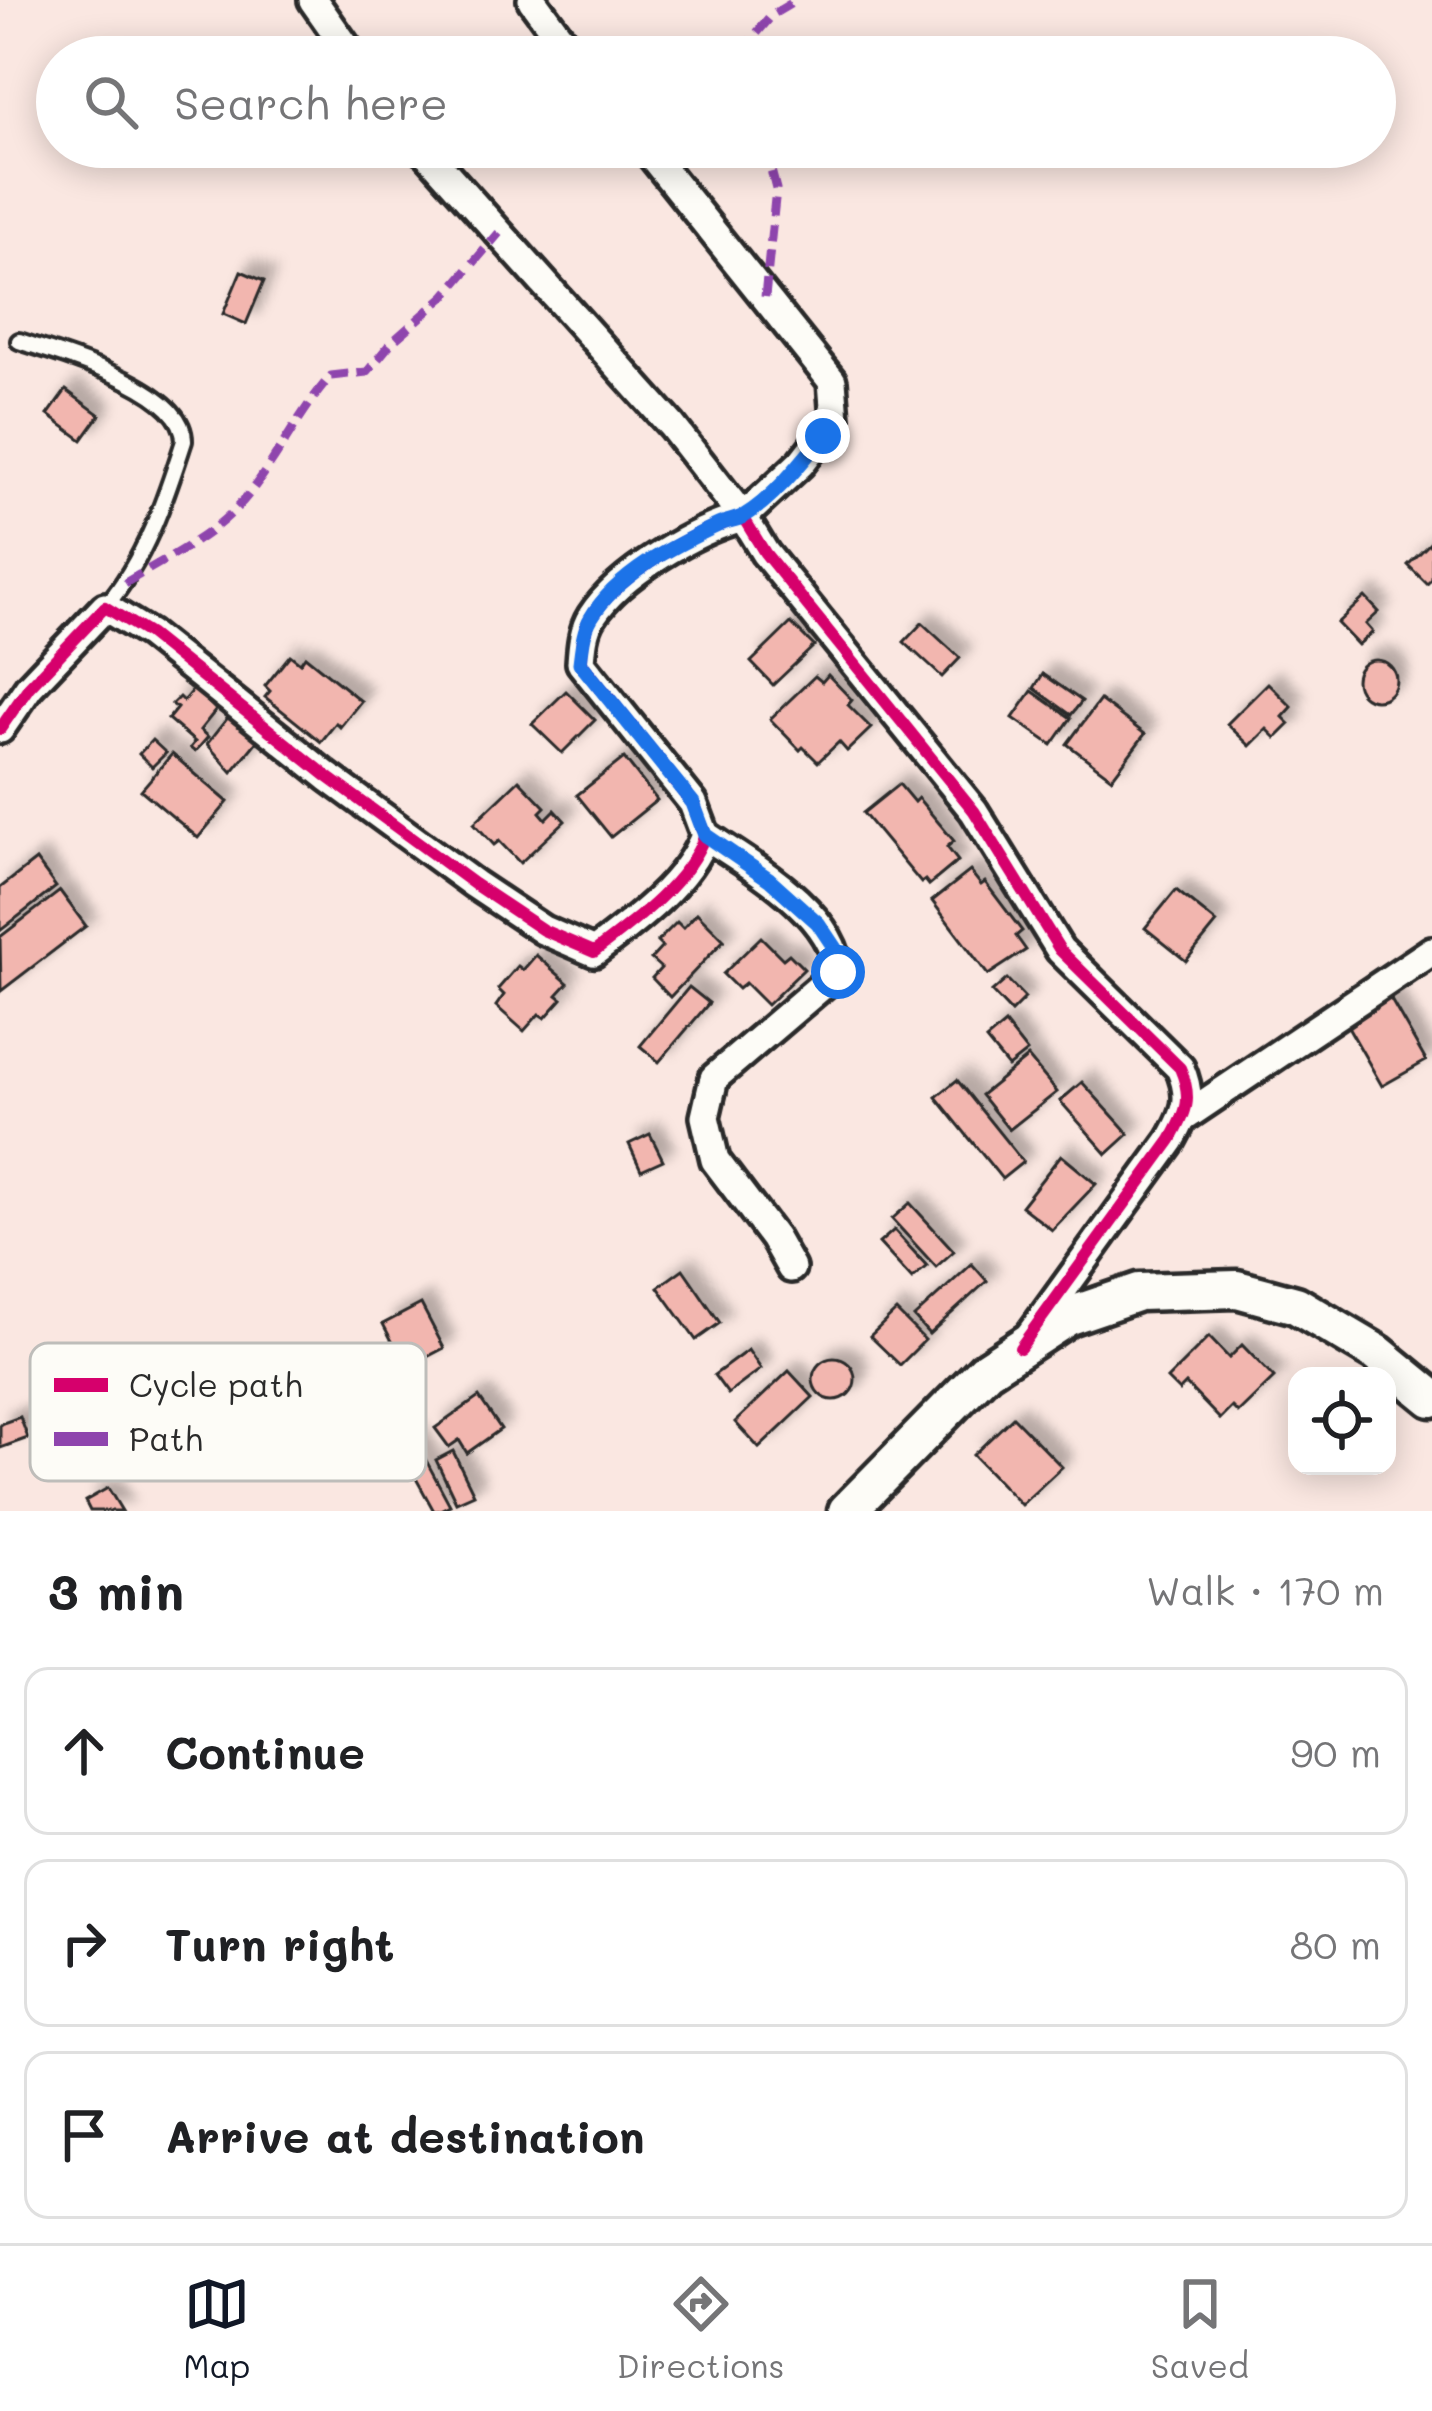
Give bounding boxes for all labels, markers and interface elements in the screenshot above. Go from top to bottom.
search box [36,36,1396,168]
icon: search [78,69,144,135]
text: Search here [174,73,448,131]
route end [796,409,850,463]
route start [811,945,865,999]
legend [30,1343,426,1481]
text: Cycle path [129,1362,303,1406]
map controls [1288,1367,1396,1475]
button: locate [1288,1367,1396,1475]
text: Path [129,1416,203,1459]
text: 3 min [48,1556,184,1623]
text: Walk · 170 m [1146,1564,1384,1615]
icon: ahead [51,1718,117,1784]
text: Continue [165,1722,365,1780]
text: 90 m [1290,1726,1381,1777]
icon: right [51,1910,117,1976]
text: Turn right [165,1914,394,1972]
text: 80 m [1290,1918,1381,1969]
icon: arrive [51,2102,117,2168]
text: Arrive at destination [165,2106,645,2164]
tab: Map [183,2271,250,2386]
tab: Directions [617,2271,784,2386]
tab: Saved [1151,2271,1249,2386]

